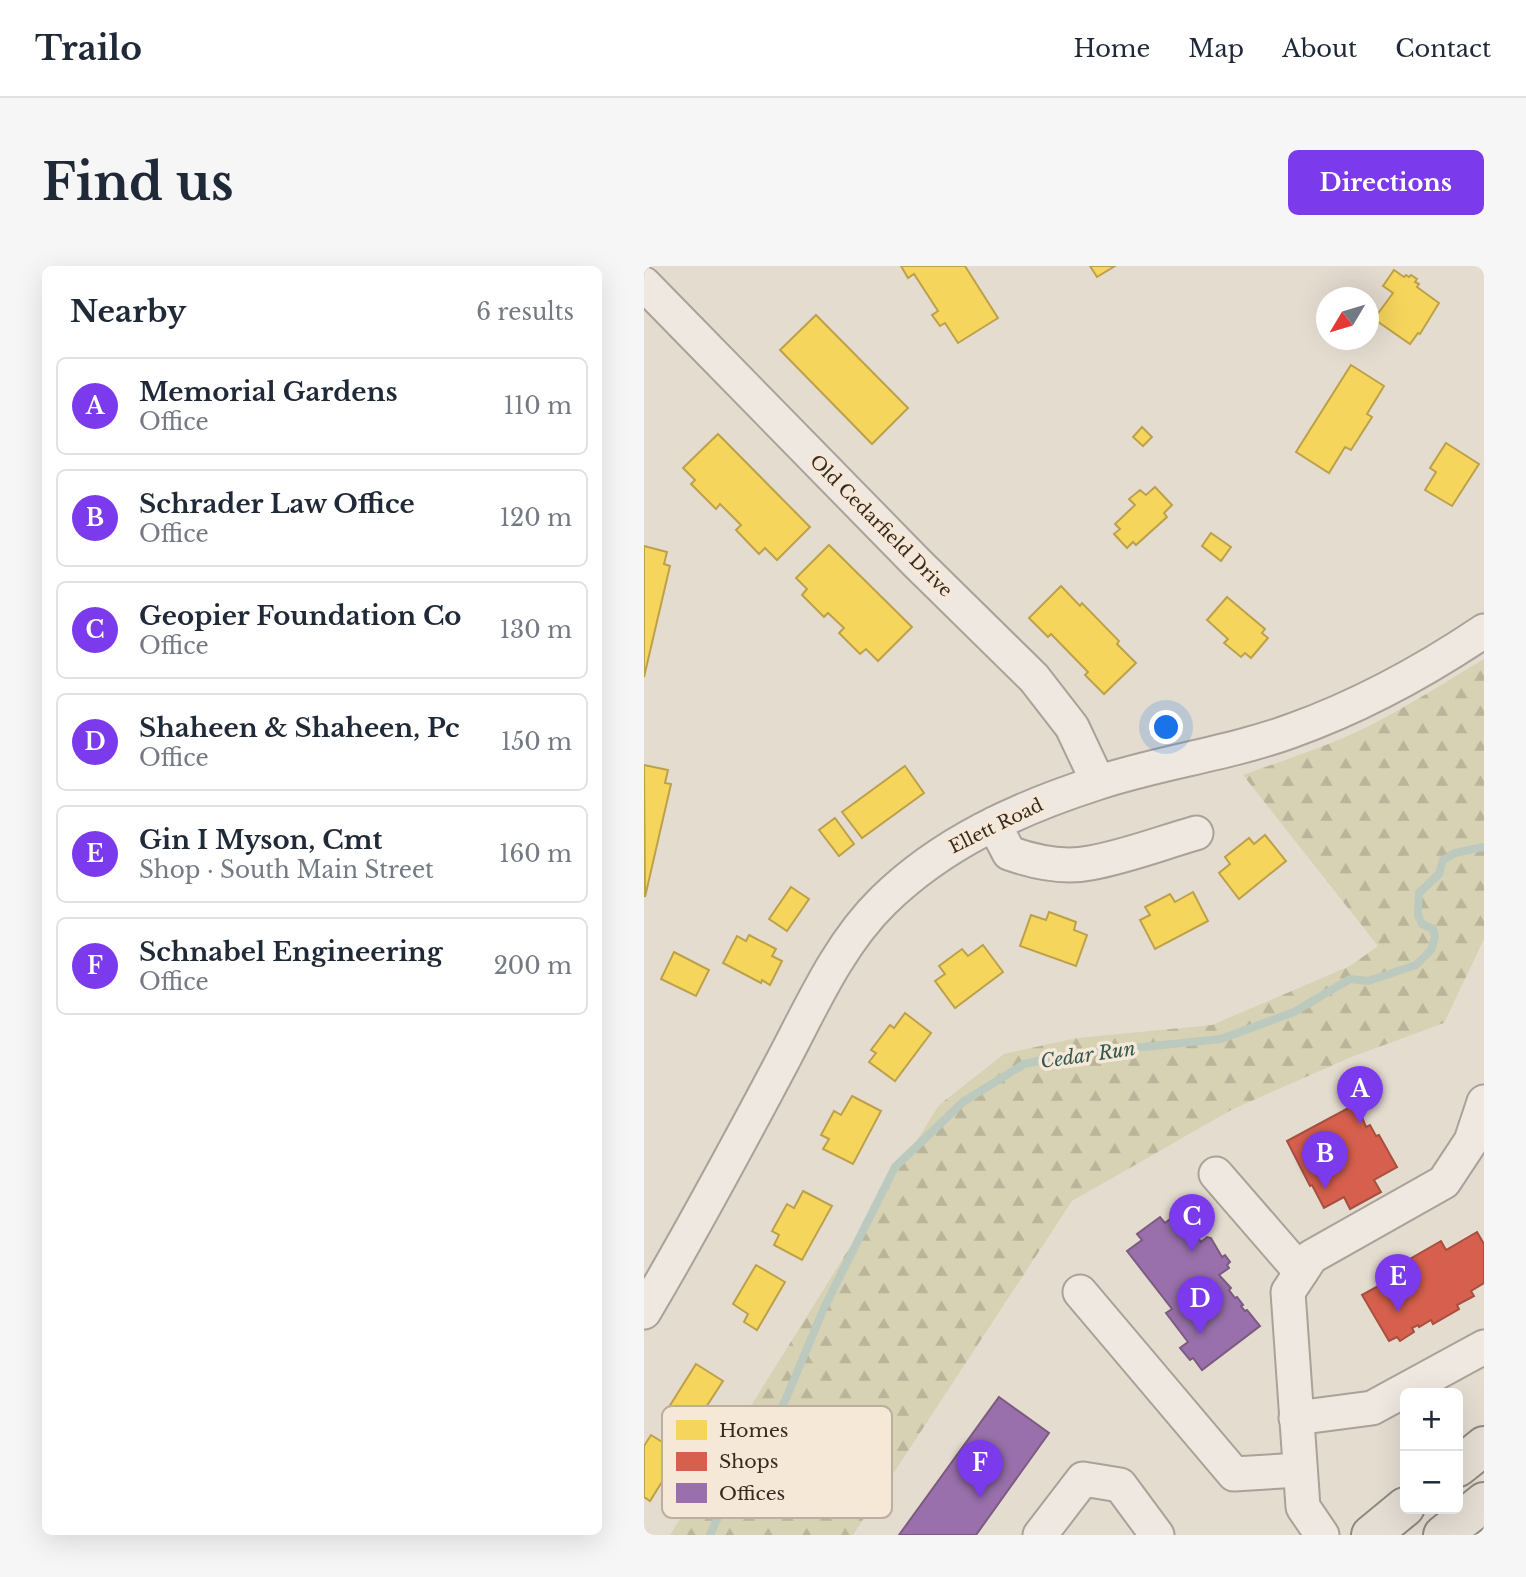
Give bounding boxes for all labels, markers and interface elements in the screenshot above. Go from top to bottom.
text: Trailo [35,28,142,69]
text: Home [1074,34,1150,63]
text: Map [1188,34,1244,63]
text: About [1282,34,1357,63]
text: Contact [1395,34,1491,63]
button: Directions [1288,150,1484,215]
text: Find us [42,152,234,213]
north arrow [1316,287,1379,350]
text: Nearby [70,293,186,330]
text: 6 results [476,298,574,326]
text: Memorial Gardens [139,376,398,408]
text: A [86,392,104,420]
text: 110 m [504,392,572,420]
text: Office [139,408,209,436]
street label: Old Cedarfield Drive [805,450,957,602]
text: Schrader Law Office [139,488,415,520]
text: B [86,504,104,532]
text: 120 m [500,504,572,532]
text: Office [139,520,209,548]
text: Geopier Foundation Co [139,600,462,632]
text: C [86,616,104,644]
text: 130 m [500,616,572,644]
text: Office [139,632,209,660]
your location [1149,710,1183,744]
text: Shaheen & Shaheen, Pc [139,712,460,744]
text: D [84,728,106,756]
text: 150 m [501,728,572,756]
text: Office [139,744,209,772]
street label: Ellett Road [945,794,1047,858]
text: Gin I Myson, Cmt [139,824,382,856]
text: E [86,840,104,868]
text: 160 m [499,840,572,868]
text: Shop · South Main Street [139,856,434,884]
text: Schnabel Engineering [139,936,443,968]
text: F [87,952,103,980]
text: 200 m [494,952,572,980]
text: Office [139,968,209,996]
water label: Cedar Run [1039,1037,1137,1073]
pin: A [1337,1066,1383,1124]
pin: B [1302,1131,1348,1189]
pin: C [1169,1194,1215,1252]
pin: E [1375,1254,1421,1312]
pin: D [1177,1276,1223,1334]
map controls [1400,1388,1463,1514]
button: + [1400,1388,1463,1451]
legend [662,1406,892,1518]
text: Homes [719,1419,788,1442]
pin: F [957,1440,1003,1498]
text: Shops [719,1450,778,1473]
button: − [1400,1451,1463,1514]
text: Offices [719,1482,785,1505]

